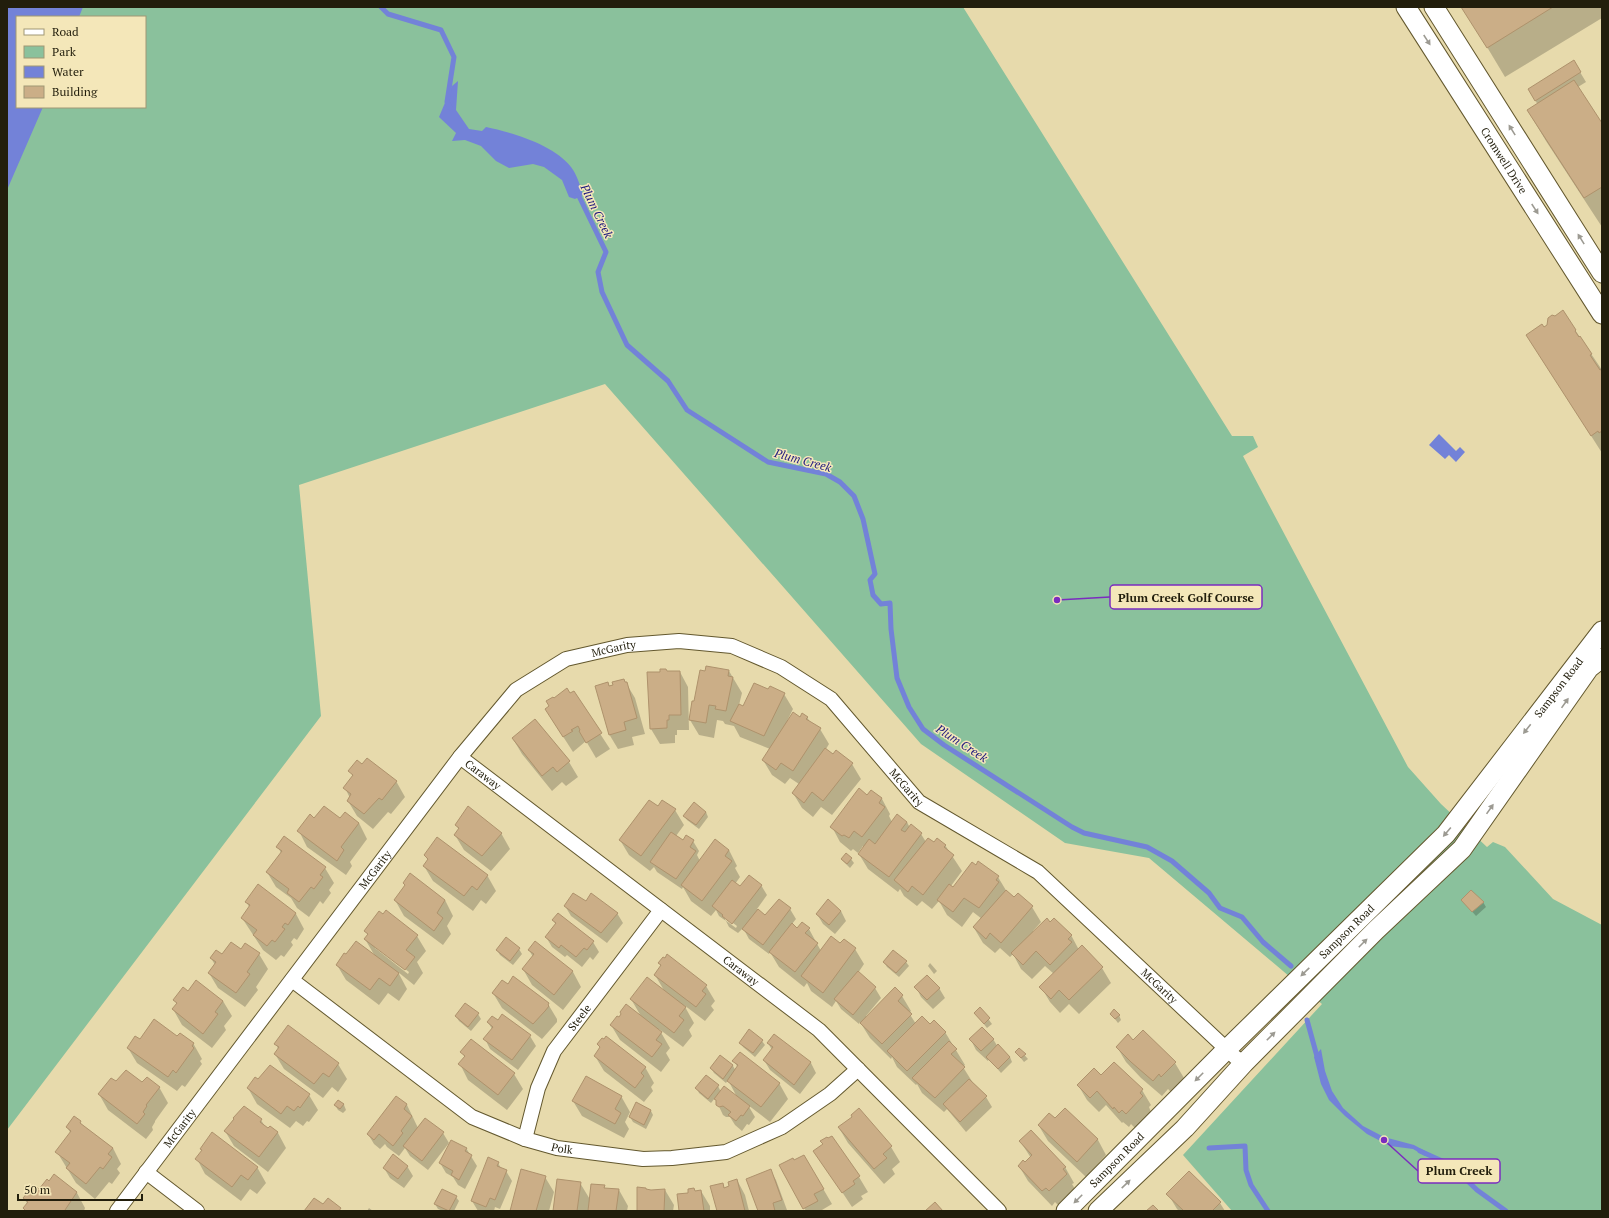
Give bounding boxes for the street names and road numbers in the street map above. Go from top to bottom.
street label: Cromwell Drive [1478,125,1531,197]
street label: McGarity [590,637,637,660]
street label: Sampson Road [1531,655,1586,720]
street label: Caraway [462,756,504,793]
street label: McGarity [887,766,926,810]
street label: McGarity [356,847,394,892]
street label: Sampson Road [1316,901,1377,962]
street label: Caraway [720,953,762,989]
street label: McGarity [1138,966,1181,1007]
street label: Steele [565,1001,594,1034]
street label: McGarity [161,1105,199,1150]
street label: Sampson Road [1086,1130,1147,1190]
street label: Polk [550,1140,574,1157]

